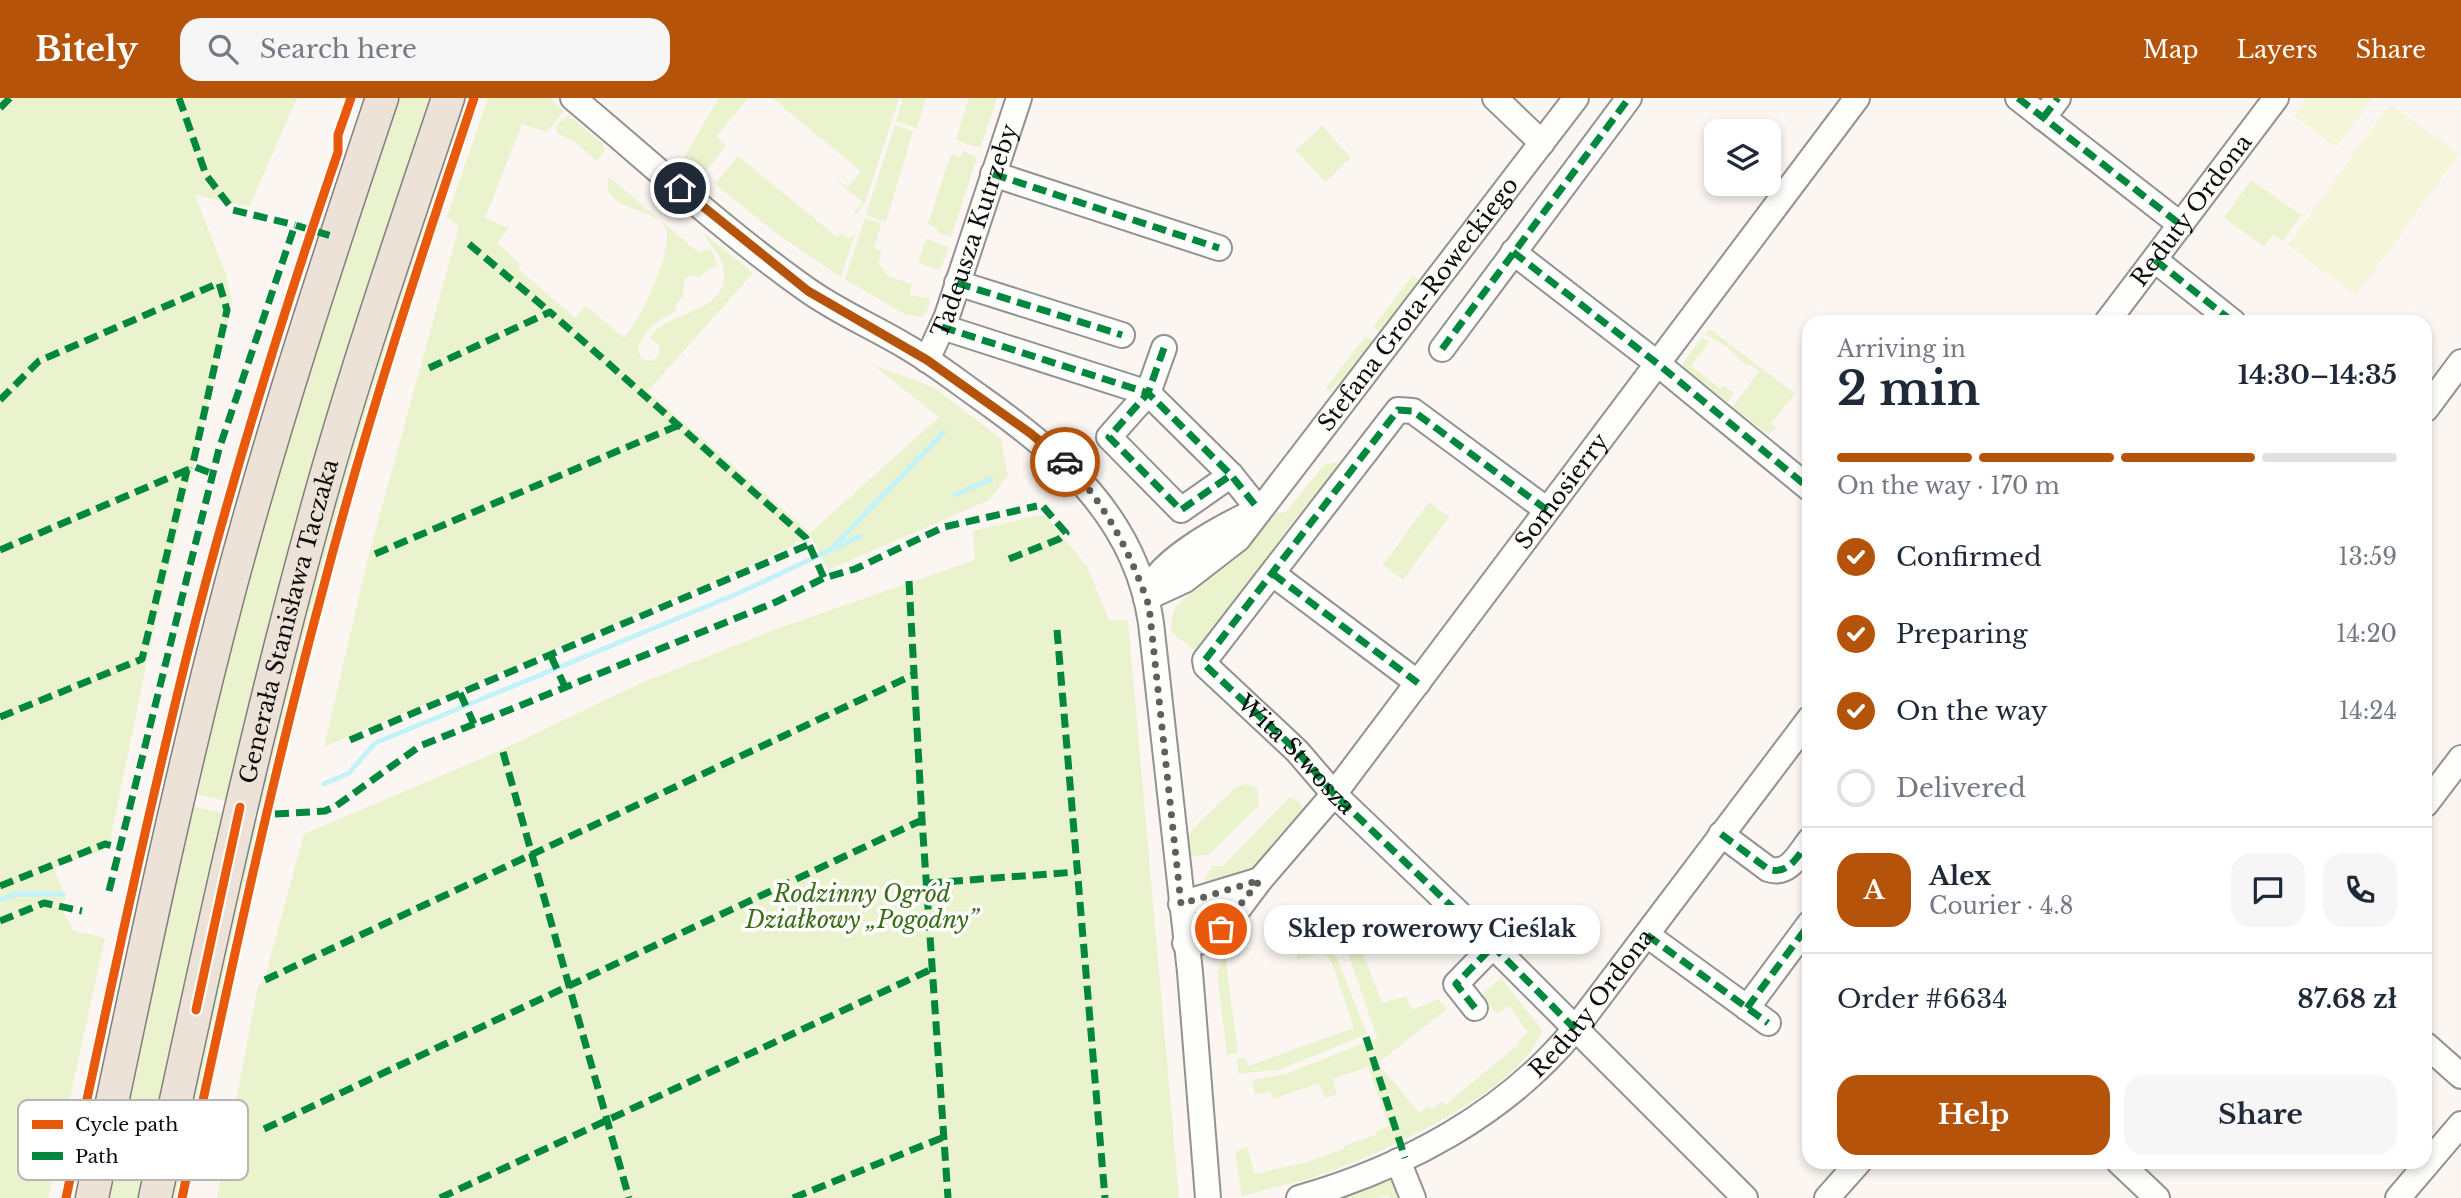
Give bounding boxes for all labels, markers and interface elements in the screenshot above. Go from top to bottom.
search box [180,18,670,81]
text: Bitely [35,29,138,70]
icon: search [204,30,242,68]
text: Search here [260,33,417,65]
text: Map [2143,35,2199,64]
text: Layers [2237,35,2318,64]
text: Share [2356,35,2426,64]
map controls [1704,119,1781,196]
button: layers [1704,119,1781,196]
street label: Tadeusza Kutrzeby [925,120,1024,342]
street label: Reduty Ordona [2125,129,2258,292]
pin [650,158,710,218]
icon: home [661,169,699,207]
street label: Stefana Grota-Roweckiego [1312,171,1524,437]
text: Arriving in [1837,335,1966,363]
text: 14:30–14:35 [2238,359,2397,391]
text: 2 min [1837,360,1980,417]
courier [1030,427,1100,497]
street label: Somosierry [1509,427,1614,555]
icon: car [1046,443,1084,481]
street label: Generała Stanisława Taczaka [233,456,344,786]
text: On the way · 170 m [1837,472,2060,500]
icon: check [1837,538,1875,576]
text: Confirmed [1896,541,2041,573]
text: 13:59 [2338,543,2397,571]
icon: check [1837,615,1875,653]
text: Preparing [1896,618,2028,650]
text: 14:20 [2336,620,2397,648]
street label: Wita Stwosza [1231,688,1361,820]
icon: check [1837,692,1875,730]
text: On the way [1896,695,2048,727]
text: 14:24 [2339,697,2397,725]
text: Delivered [1896,772,2026,804]
button: chat [2231,853,2305,927]
button: phone [2323,853,2397,927]
text: Alex [1929,860,1991,892]
text: A [1863,874,1885,906]
park label: Rodzinny Ogród Działkowy „Pogodny” [745,880,980,934]
text: Courier · 4.8 [1929,892,2074,920]
pin [1191,899,1251,959]
callout: Sklep rowerowy Cieślak [1263,904,1599,954]
icon: bag [1202,910,1240,948]
text: Sklep rowerowy Cieślak [1288,915,1576,943]
street label: Reduty Ordona [1523,923,1660,1084]
text: Order #6634 [1837,983,2007,1015]
text: 87.68 zł [2297,983,2397,1015]
button: Help [1837,1075,2110,1155]
button: Share [2124,1075,2397,1155]
legend [18,1100,248,1180]
text: Cycle path [75,1113,178,1136]
text: Path [75,1145,119,1168]

